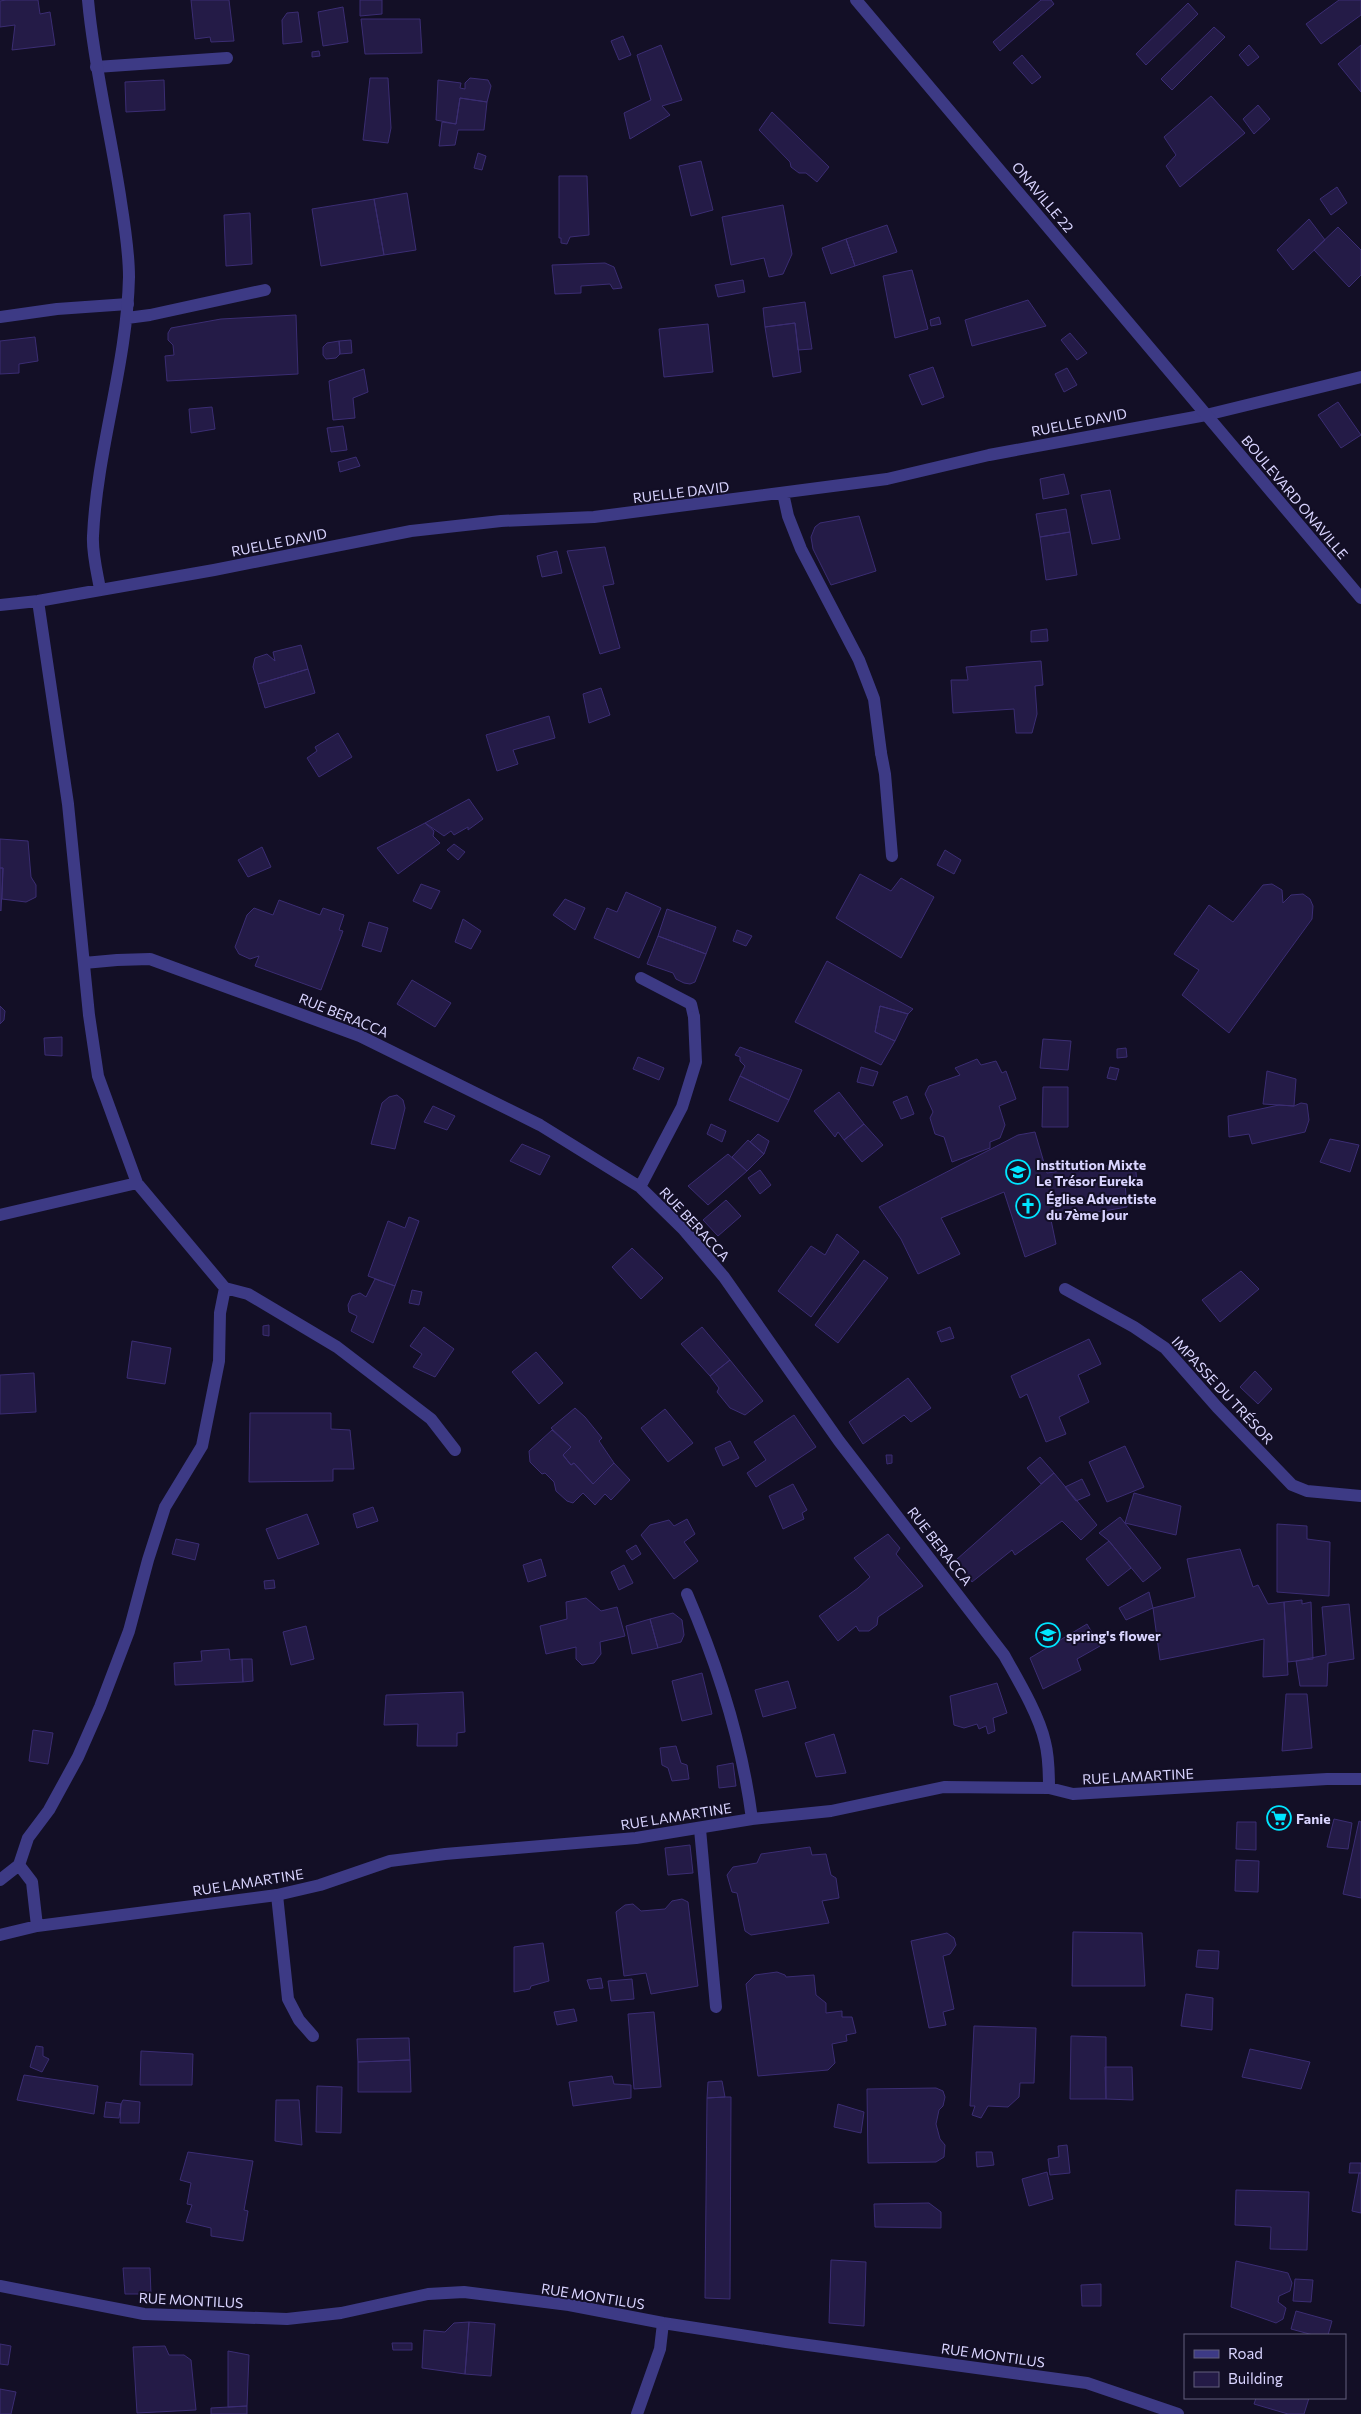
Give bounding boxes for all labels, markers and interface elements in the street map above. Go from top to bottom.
street label: ONAVILLE 22 [1009,158,1078,236]
street label: RUELLE DAVID [1030,404,1128,440]
street label: BOULEVARD ONAVILLE [1238,432,1352,562]
street label: RUELLE DAVID [632,478,730,506]
street label: RUELLE DAVID [230,524,328,560]
street label: RUE BERACCA [297,989,392,1041]
place label: Institution Mixte Le Trésor Eureka [1036,1156,1146,1189]
school or university icon: Institution Mixte Le Trésor Eureka [1005,1159,1031,1185]
street label: RUE BERACCA [656,1183,734,1265]
place label: Église Adventiste du 7ème Jour [1046,1190,1156,1223]
church icon: Église Adventiste du 7ème Jour [1015,1193,1041,1219]
street label: IMPASSE DU TRÉSOR [1169,1333,1277,1447]
street label: RUE BERACCA [904,1503,976,1589]
school or university icon: spring's flower [1035,1622,1061,1648]
place label: spring's flower [1066,1627,1161,1644]
street label: RUE LAMARTINE [1082,1765,1194,1787]
street label: RUE LAMARTINE [619,1799,733,1833]
supermarket icon: Fanie [1266,1805,1292,1831]
place label: Fanie [1296,1810,1331,1827]
street label: RUE LAMARTINE [191,1865,305,1899]
street label: RUE MONTILUS [540,2279,646,2313]
street label: RUE MONTILUS [138,2289,244,2311]
legend [1184,2334,1346,2399]
street label: RUE MONTILUS [940,2339,1046,2371]
text: Road [1228,2344,1263,2362]
text: Building [1228,2369,1283,2387]

